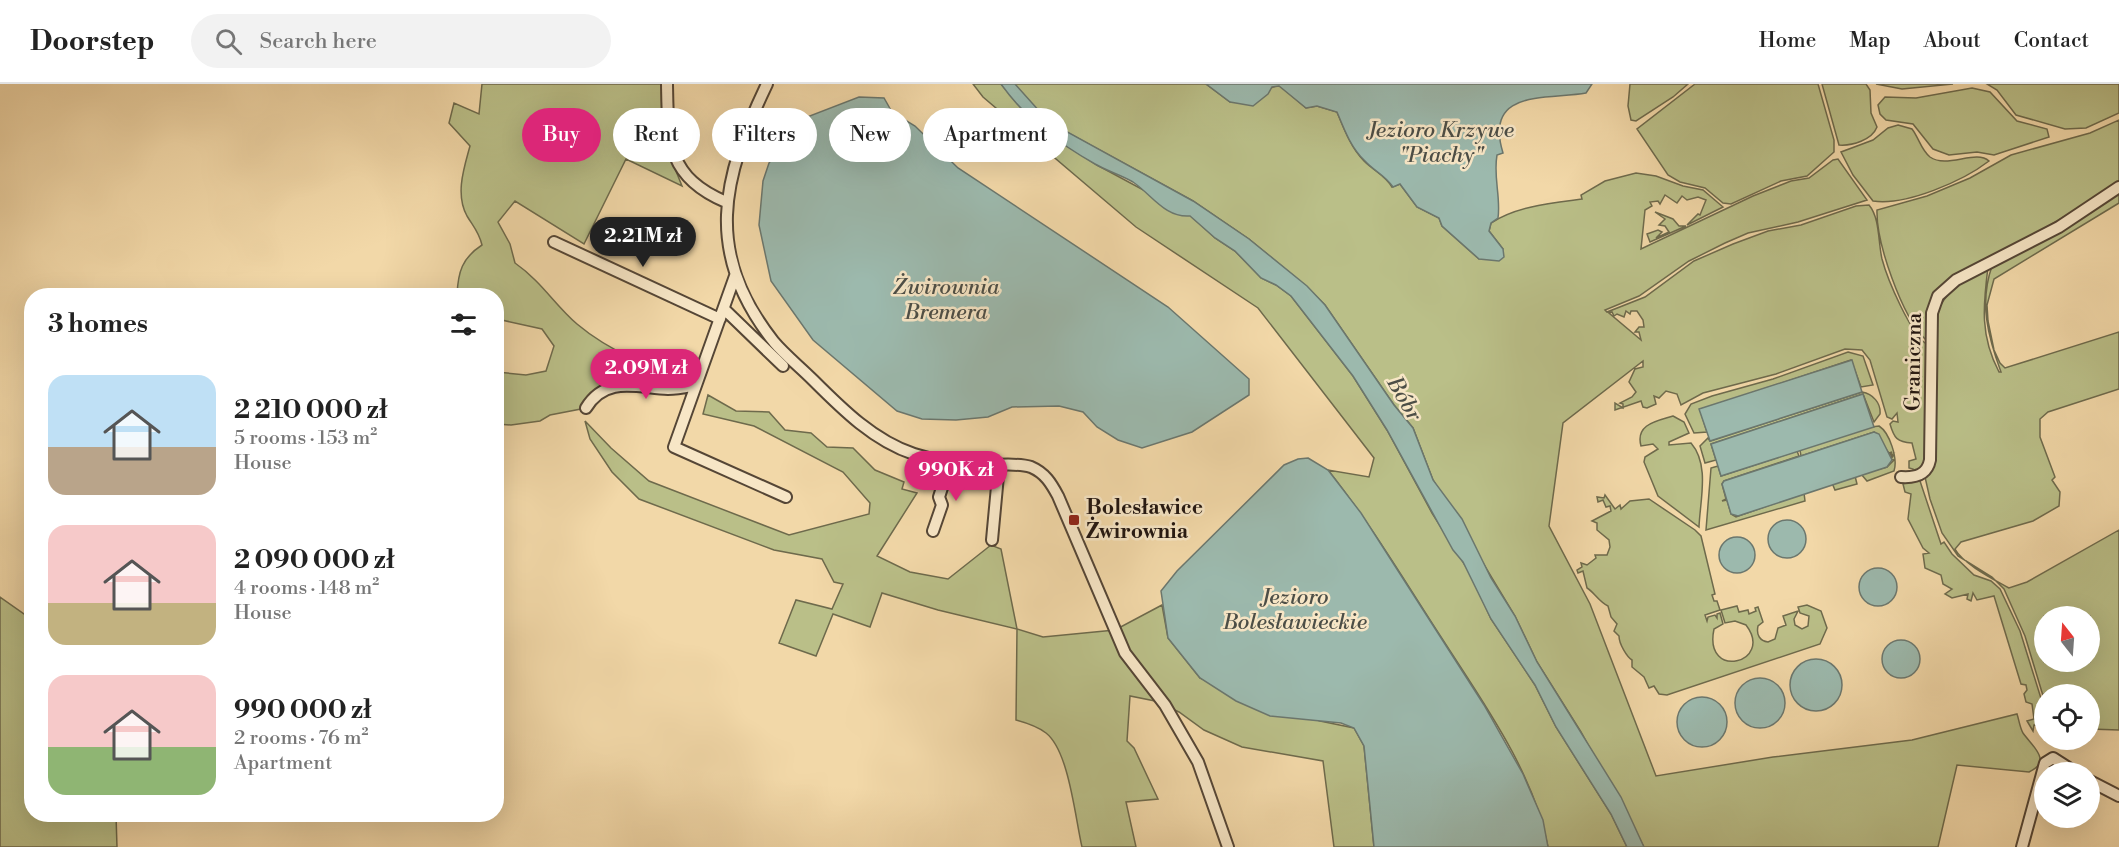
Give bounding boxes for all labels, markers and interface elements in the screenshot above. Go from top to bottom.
search box [191,14,611,68]
text: Doorstep [30,24,155,59]
icon: search [212,25,245,58]
text: Search here [260,28,377,55]
text: Home [1759,28,1816,54]
text: Map [1849,28,1891,54]
text: About [1924,28,1981,54]
text: Contact [2014,28,2089,54]
chip: Buy [522,108,601,162]
chip: Rent [613,108,700,162]
chip: Filters [712,108,817,162]
chip: New [829,108,911,162]
chip: Apartment [923,108,1068,162]
water label: Jezioro Krzywe "Piachy" [1365,117,1514,169]
pin: 2.21M zł [581,217,705,268]
text: 2.21M zł [604,224,682,249]
water label: Żwirownia Bremera [893,273,1000,326]
text: 3 homes [48,308,148,340]
icon: filters [447,308,480,341]
street label: Graniczna [1900,312,1928,411]
pin: 2.09M zł [584,349,708,400]
text: 2.09M zł [605,356,687,381]
water label: Bóbr [1380,371,1428,427]
text: 2 210 000 zł [234,394,387,426]
icon: home [96,399,168,471]
text: 5 rooms · 153 m² [234,426,377,451]
text: House [234,451,292,476]
pin: 990K zł [901,451,1011,502]
text: 990K zł [918,458,994,483]
place label: Bolesławice Żwirownia [1086,495,1203,545]
marker: Bolesławice Żwirownia [1067,513,1081,527]
text: 2 090 000 zł [234,544,395,576]
icon: home [96,549,168,621]
text: 4 rooms · 148 m² [234,576,379,601]
water label: Jezioro Bolesławieckie [1222,584,1367,636]
text: House [234,601,292,626]
north arrow [2034,606,2100,672]
map controls [2034,606,2100,828]
button: locate [2034,684,2100,750]
text: 990 000 zł [234,694,372,726]
icon: home [96,699,168,771]
text: 2 rooms · 76 m² [234,726,368,751]
text: Apartment [234,751,332,776]
button: layers [2034,762,2100,828]

